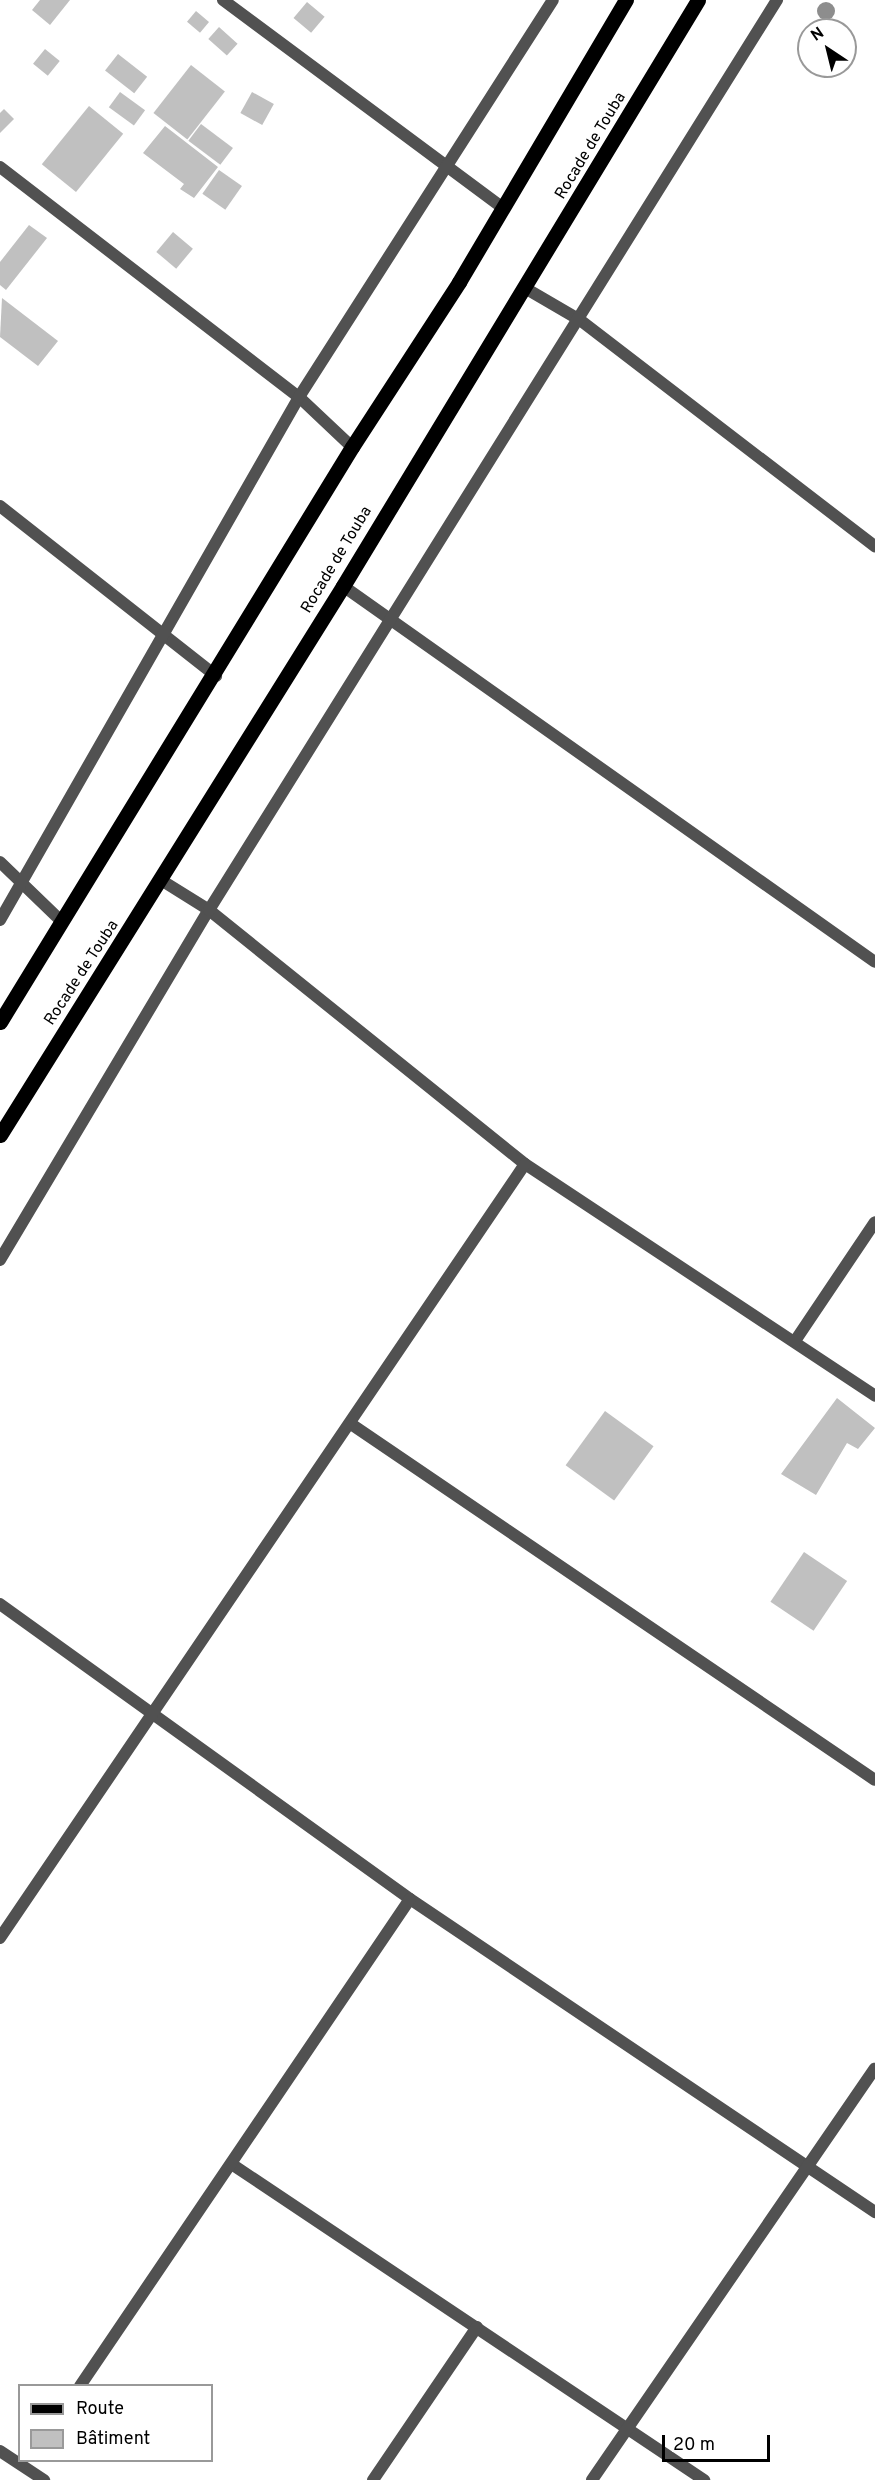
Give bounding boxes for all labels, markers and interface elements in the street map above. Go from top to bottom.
north arrow [797,18,857,78]
text: N [807,23,828,46]
street label: Rocade de Touba [551,89,631,203]
street label: Rocade de Touba [297,503,377,617]
street label: Rocade de Touba [41,917,123,1029]
legend [18,2384,213,2462]
text: Route [76,2398,124,2421]
scale bar [665,2423,773,2461]
text: Bâtiment [76,2428,150,2451]
text: 20 m [673,2434,715,2457]

